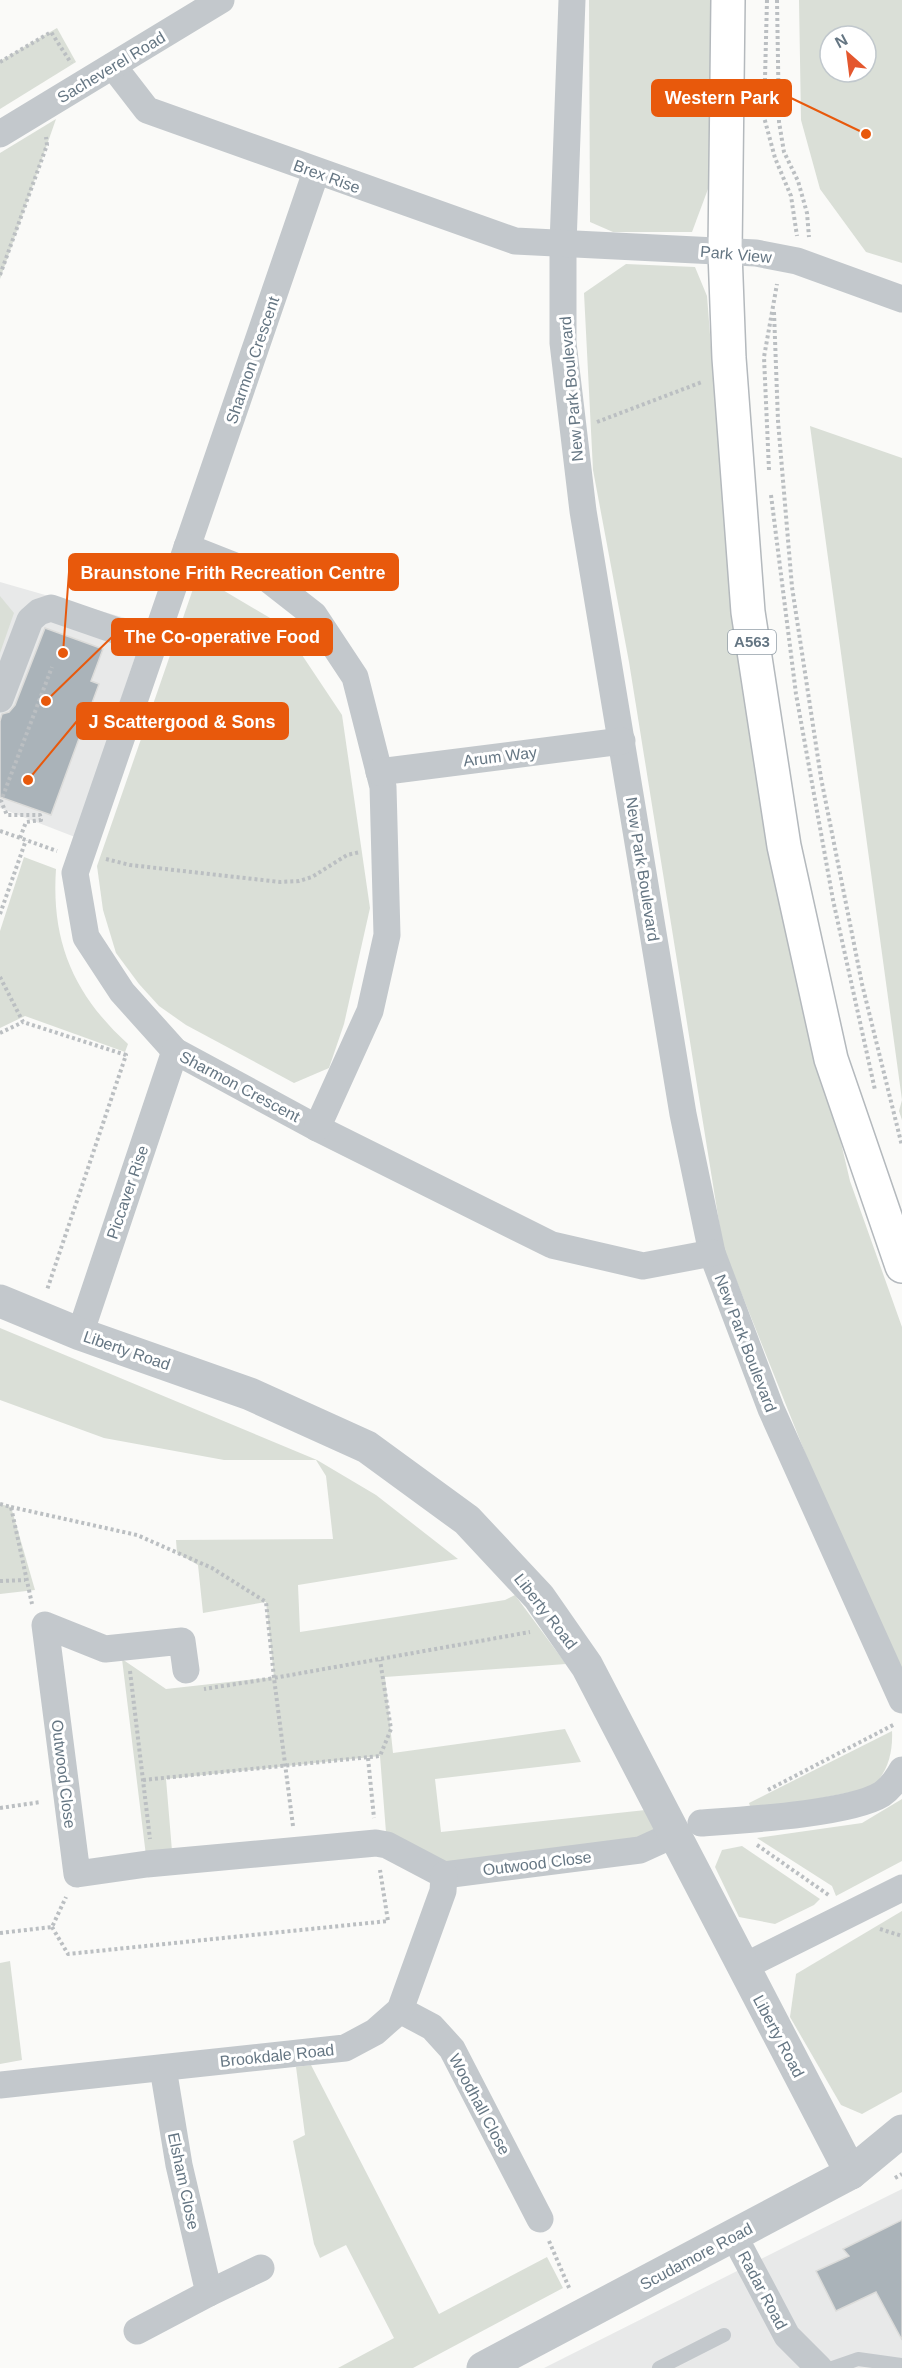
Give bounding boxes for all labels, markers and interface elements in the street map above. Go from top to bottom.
north arrow [818,24,878,84]
street label: Sacheverel Road [54,29,168,106]
text: N [832,31,850,51]
callout: Western Park [652,80,791,116]
text: Western Park [665,88,780,108]
street label: Brex Rise [291,157,362,196]
street label: Park View [699,243,773,266]
street label: Sharmon Crescent [223,294,282,426]
street label: New Park Boulevard [557,316,586,462]
callout: Braunstone Frith Recreation Centre [69,554,398,590]
text: Braunstone Frith Recreation Centre [80,563,386,583]
callout: The Co-operative Food [112,619,332,655]
text: The Co-operative Food [124,627,320,647]
road number: A563 [728,630,776,654]
callout: J Scattergood & Sons [77,703,288,739]
text: J Scattergood & Sons [88,712,276,732]
street label: Arum Way [462,744,538,769]
street label: New Park Boulevard [623,796,662,942]
street label: Sharmon Crescent [177,1048,303,1126]
street label: Piccaver Rise [104,1143,151,1241]
street label: New Park Boulevard [711,1272,780,1414]
street label: Liberty Road [81,1328,172,1373]
street label: Liberty Road [511,1570,580,1652]
street label: Outwood Close [48,1719,79,1829]
street label: Outwood Close [482,1848,592,1879]
street label: Liberty Road [750,1992,807,2080]
street label: Brookdale Road [219,2041,335,2070]
street label: Woodhall Close [446,2051,513,2158]
street label: Elsham Close [165,2131,202,2231]
street label: Scudamore Road [637,2220,755,2293]
street label: Radar Road [735,2248,790,2332]

